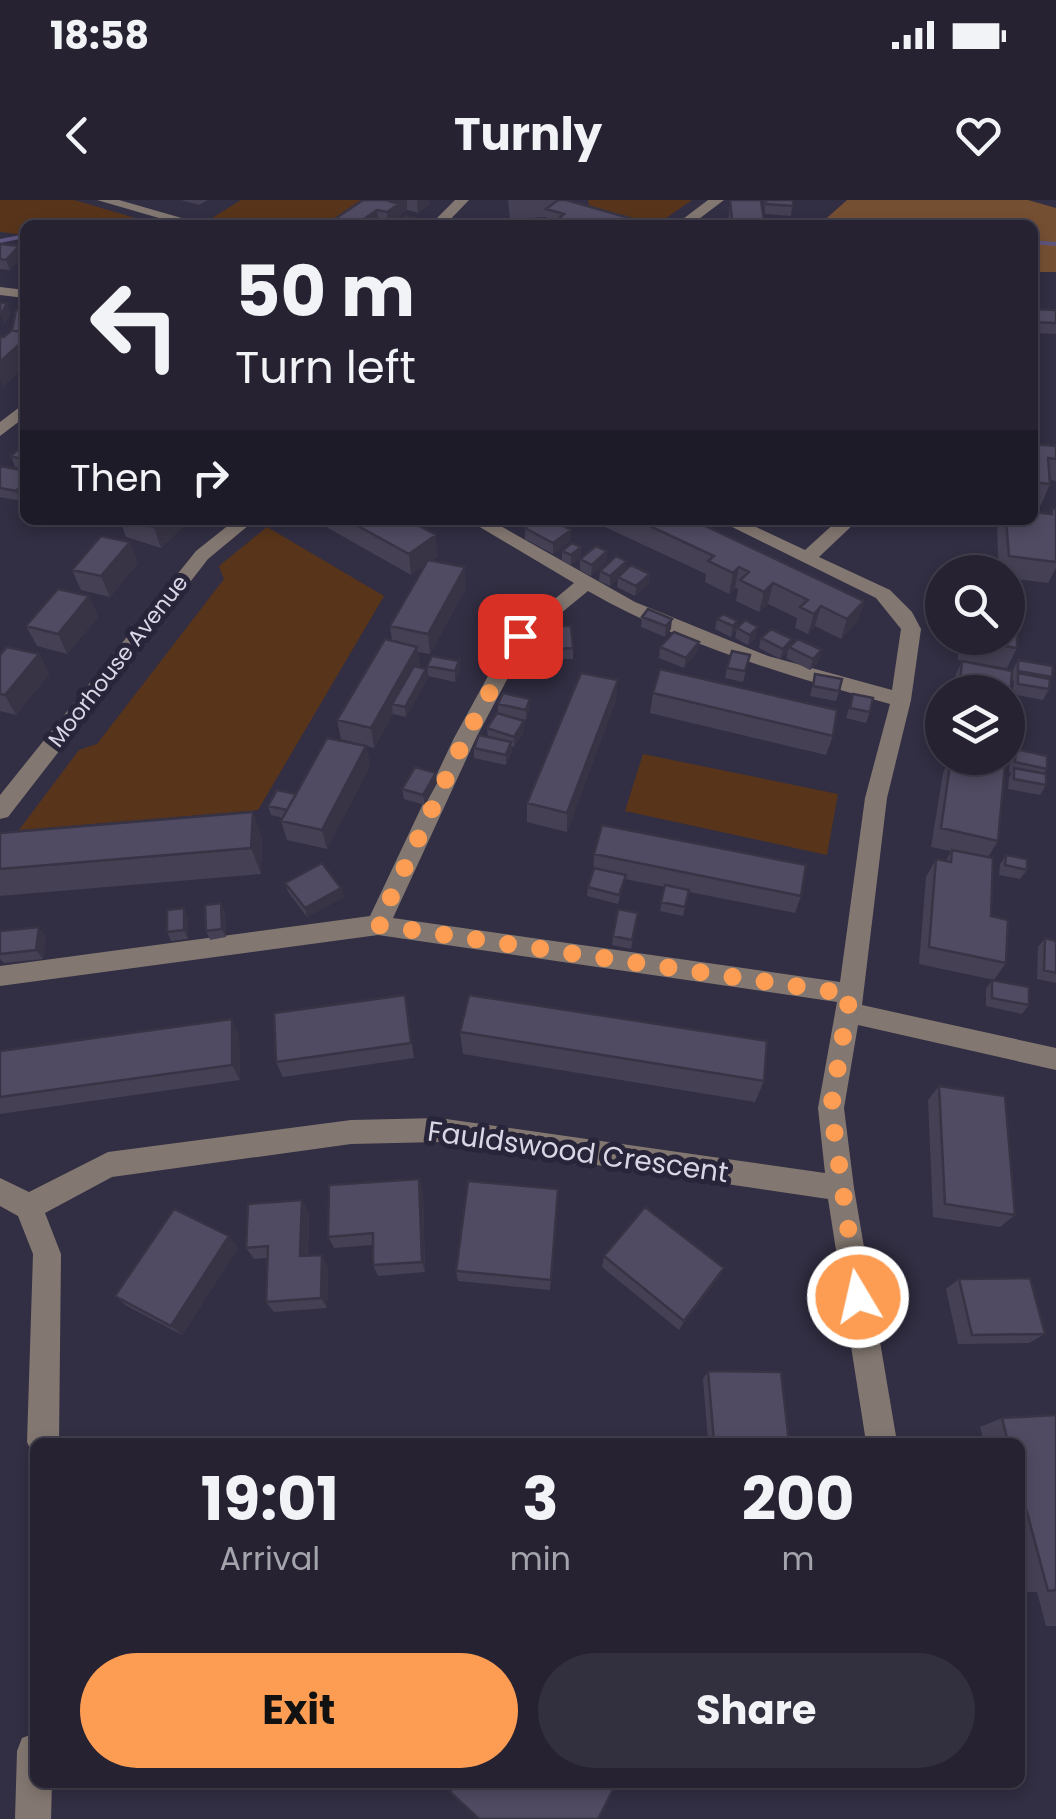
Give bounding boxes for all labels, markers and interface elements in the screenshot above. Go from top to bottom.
text: 18:58 [50,9,149,62]
text: Turnly [454,103,602,166]
icon: back [50,108,105,163]
icon: heart [951,108,1006,163]
text: 50 m [235,242,415,341]
icon: left [70,260,200,390]
text: Turn left [235,336,416,399]
icon: right [183,450,238,505]
text: Then [70,451,163,504]
map controls [925,555,1025,775]
button: search [925,555,1025,655]
street label: Moorhouse Avenue [41,568,195,754]
pin [478,594,563,679]
icon: arrive [493,609,548,664]
button: layers [925,675,1025,775]
street label: Fauldswood Crescent [425,1112,731,1192]
position arrow [806,1245,910,1349]
text: 19:01 [201,1457,339,1541]
text: 3 [522,1457,559,1541]
text: 200 [742,1457,854,1541]
text: Arrival [219,1536,320,1581]
text: min [510,1536,571,1581]
text: m [782,1536,814,1581]
button: Exit [80,1653,518,1768]
button: Share [538,1653,975,1768]

